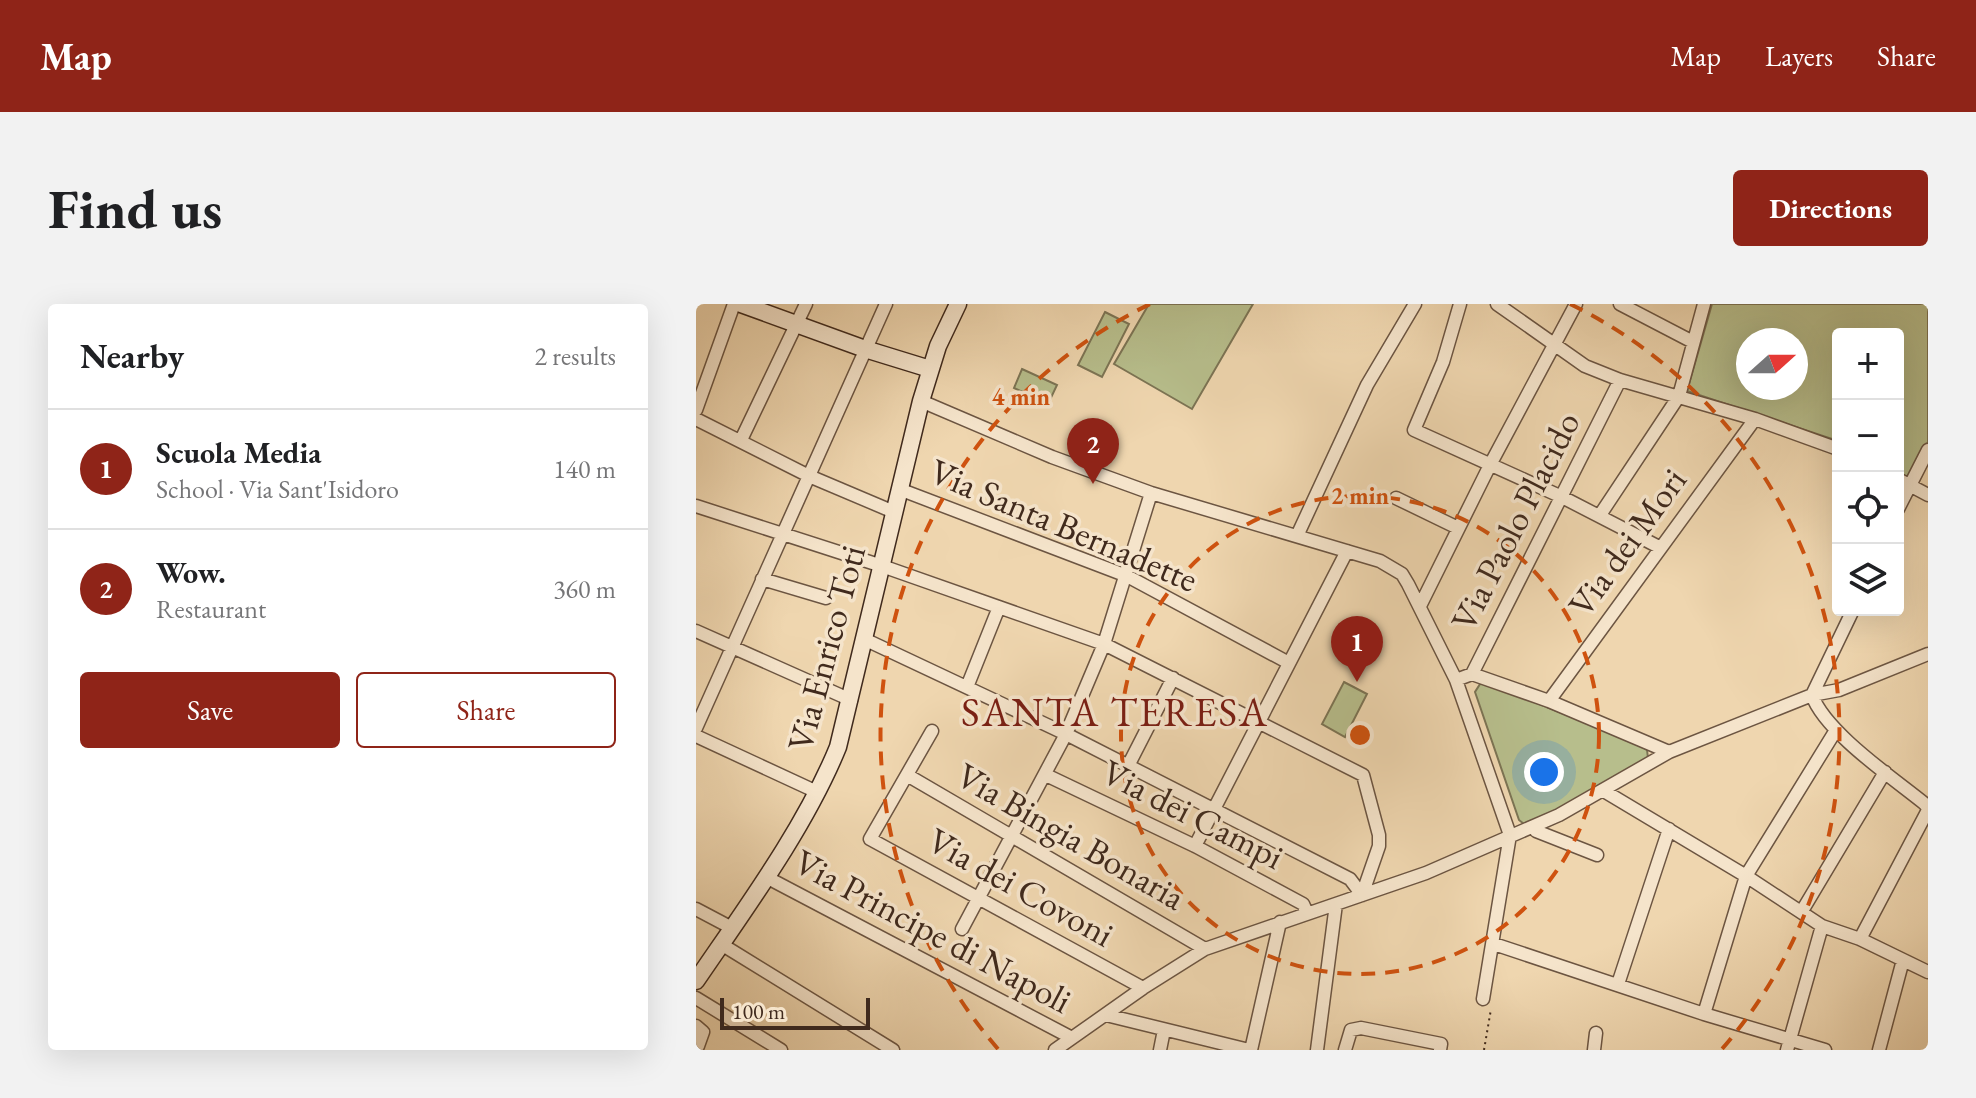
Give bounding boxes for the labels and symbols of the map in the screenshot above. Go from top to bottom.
north arrow [1736,328,1808,400]
text: 4 min [992,381,1051,412]
street label: Via Paolo Placido [1440,404,1590,638]
pin: 2 [1067,418,1119,484]
street label: Via Santa Bernadette [923,447,1205,603]
street label: Via dei Mori [1557,458,1697,626]
text: 2 min [1331,480,1390,511]
street label: Via Enrico Toti [776,540,876,756]
pin: 1 [1331,616,1383,682]
district label: SANTA TERESA [961,686,1269,738]
centre of rings [1346,721,1374,749]
street label: Via dei Campi [1094,748,1292,880]
street label: Via Bingia Bonaria [948,752,1194,921]
your location [1524,752,1564,792]
street label: Via dei Covoni [920,817,1122,957]
street label: Via Principe di Napoli [786,838,1080,1024]
scale bar [720,994,870,1030]

